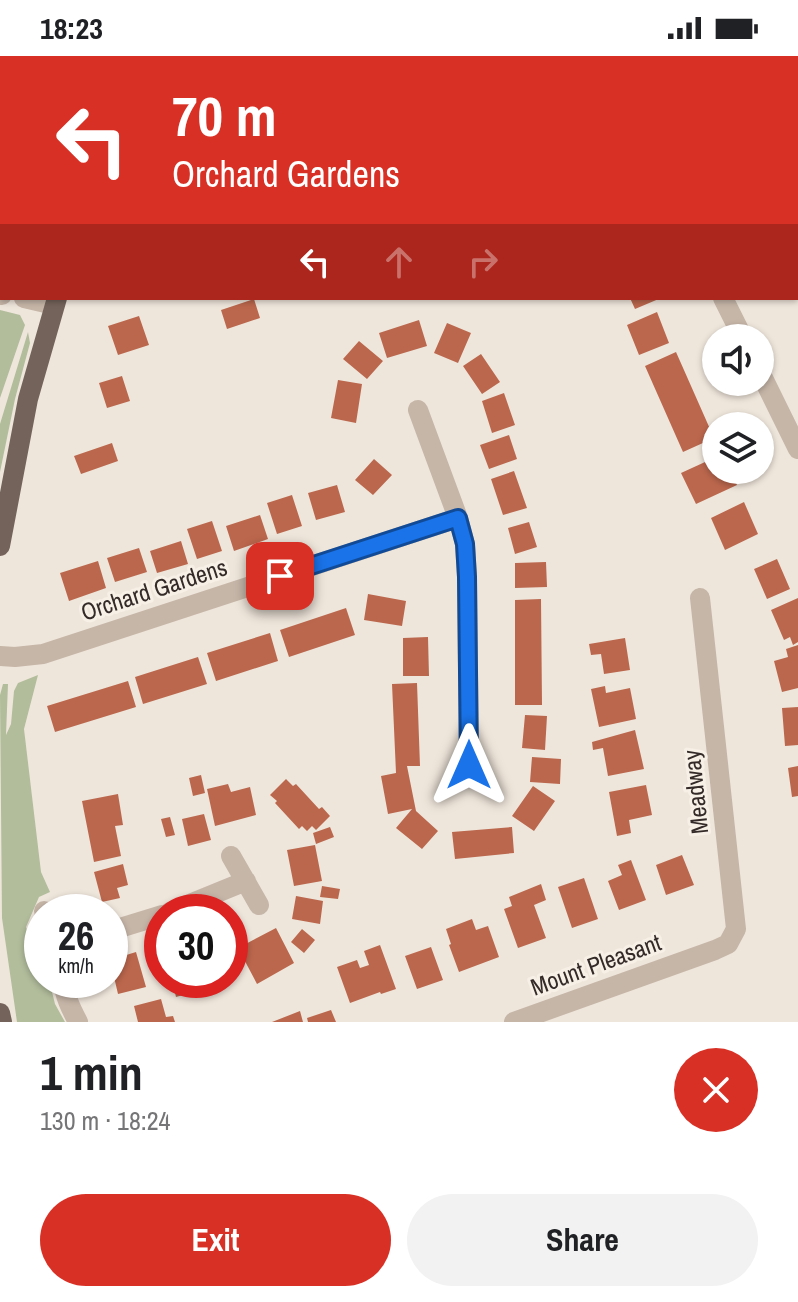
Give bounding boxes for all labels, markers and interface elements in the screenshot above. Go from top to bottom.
text: 18:23 [40,8,103,48]
text: 70 m [172,78,277,153]
icon: left [40,88,144,192]
text: Orchard Gardens [172,150,400,198]
icon: left [293,240,337,284]
icon: ahead [377,240,421,284]
icon: right [461,240,505,284]
map controls [702,324,774,484]
button: sound [702,324,774,396]
button: layers [702,412,774,484]
pin [246,542,314,610]
street label: Orchard Gardens [76,550,231,628]
icon: arrive [258,554,302,598]
position arrow [427,723,511,807]
street label: Meadway [675,748,715,836]
speed limit sign: 30 [144,894,248,998]
text: 26 [58,909,94,962]
street label: Mount Pleasant [526,925,666,1002]
text: km/h [58,952,94,979]
text: 1 min [40,1040,143,1105]
button: close [674,1048,758,1132]
text: 130 m · 18:24 [40,1103,170,1138]
button: Exit [40,1194,391,1286]
button: Share [407,1194,758,1286]

